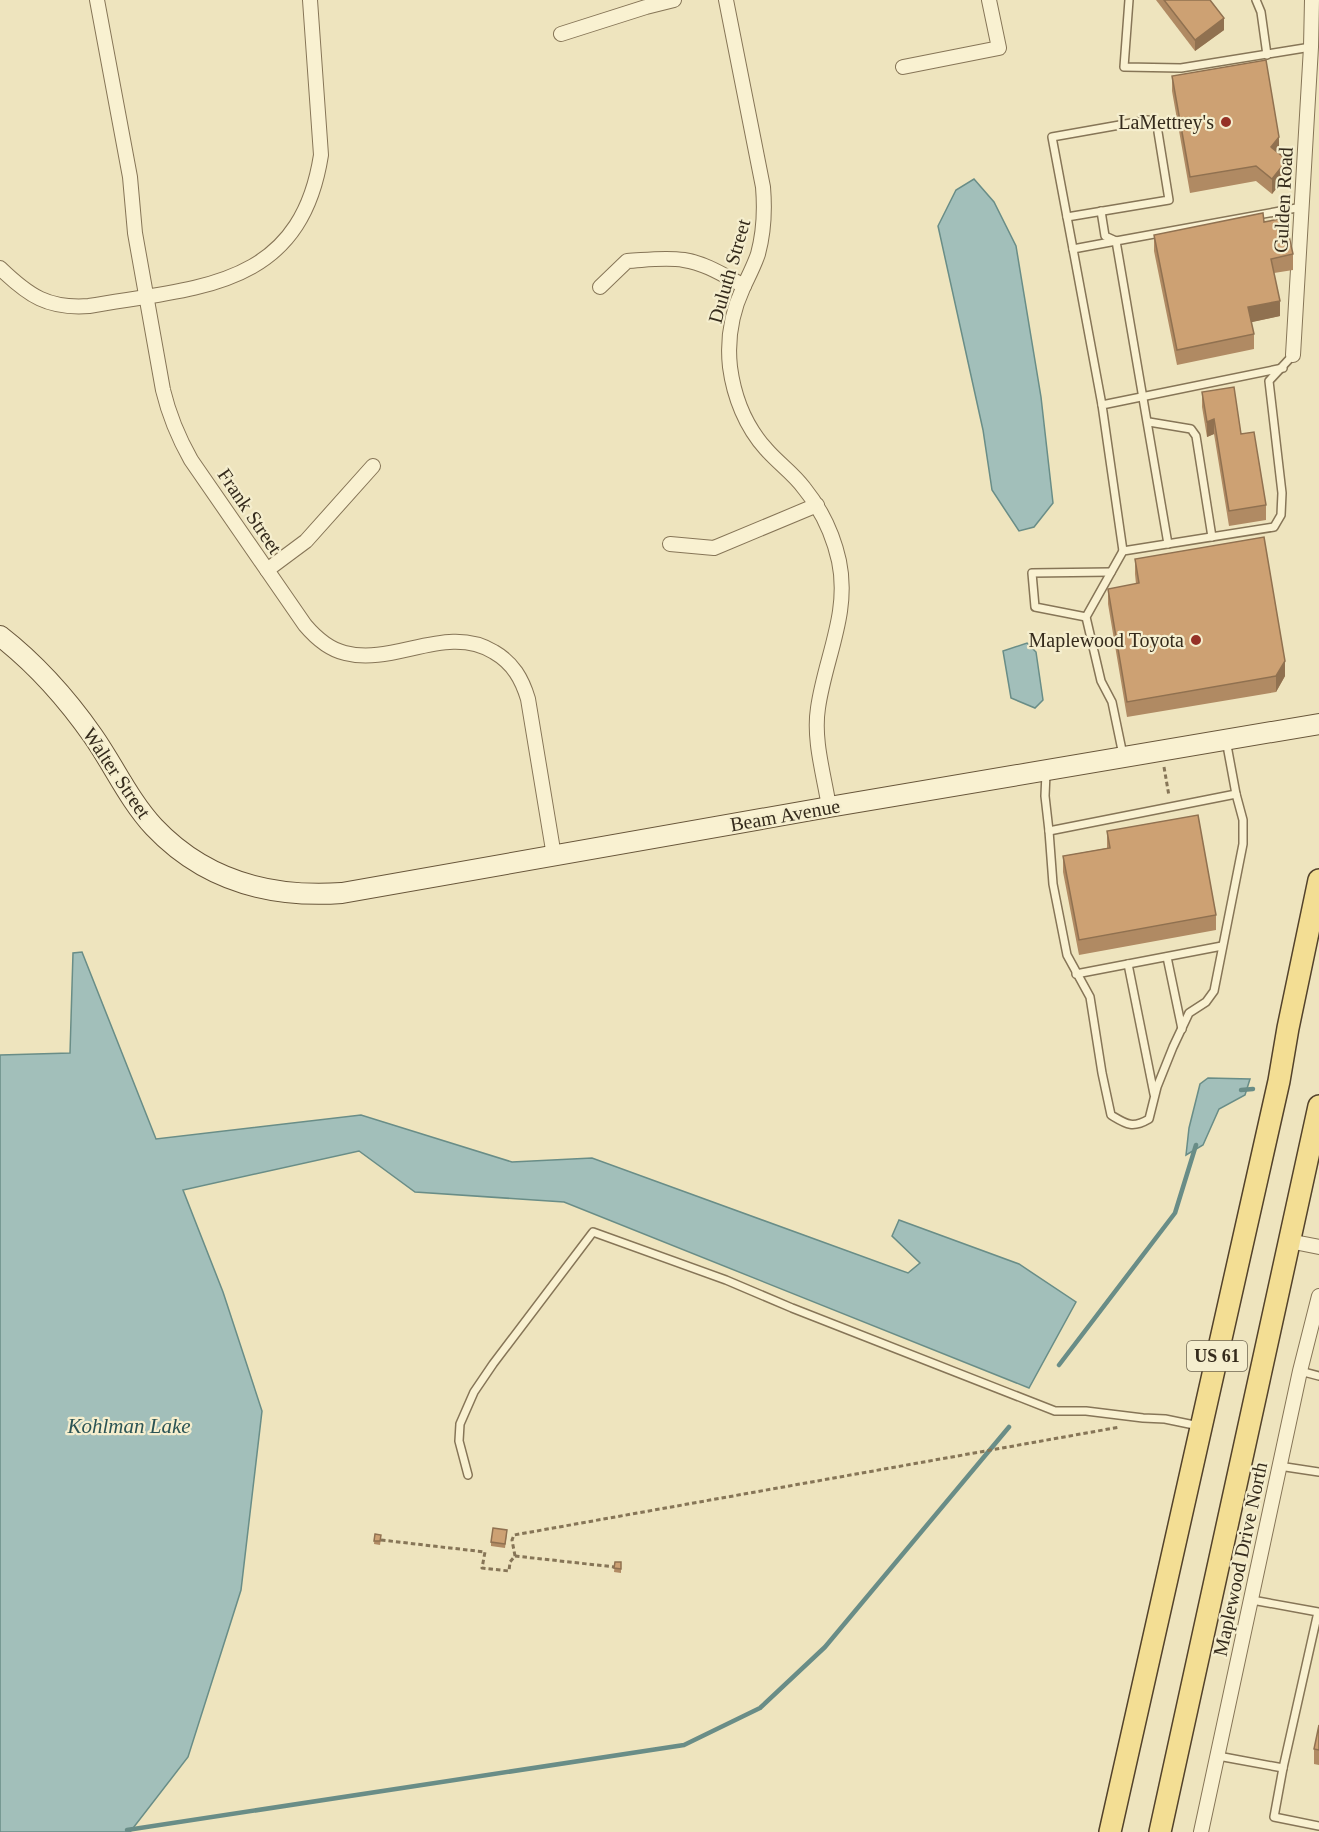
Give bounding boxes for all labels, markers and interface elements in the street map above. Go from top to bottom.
place label: LaMettrey's [1118,111,1214,134]
marker: LaMettrey's [1219,115,1233,129]
street label: Gulden Road [1269,146,1297,254]
street label: Duluth Street [704,216,754,326]
street label: Frank Street [213,464,287,558]
place label: Maplewood Toyota [1029,629,1184,652]
marker: Maplewood Toyota [1189,633,1203,647]
street label: Walter Street [79,724,156,823]
street label: Beam Avenue [728,794,842,835]
road number: US 61 [1187,1341,1247,1371]
water label: Kohlman Lake [66,1414,191,1438]
street label: Maplewood Drive North [1209,1460,1272,1658]

